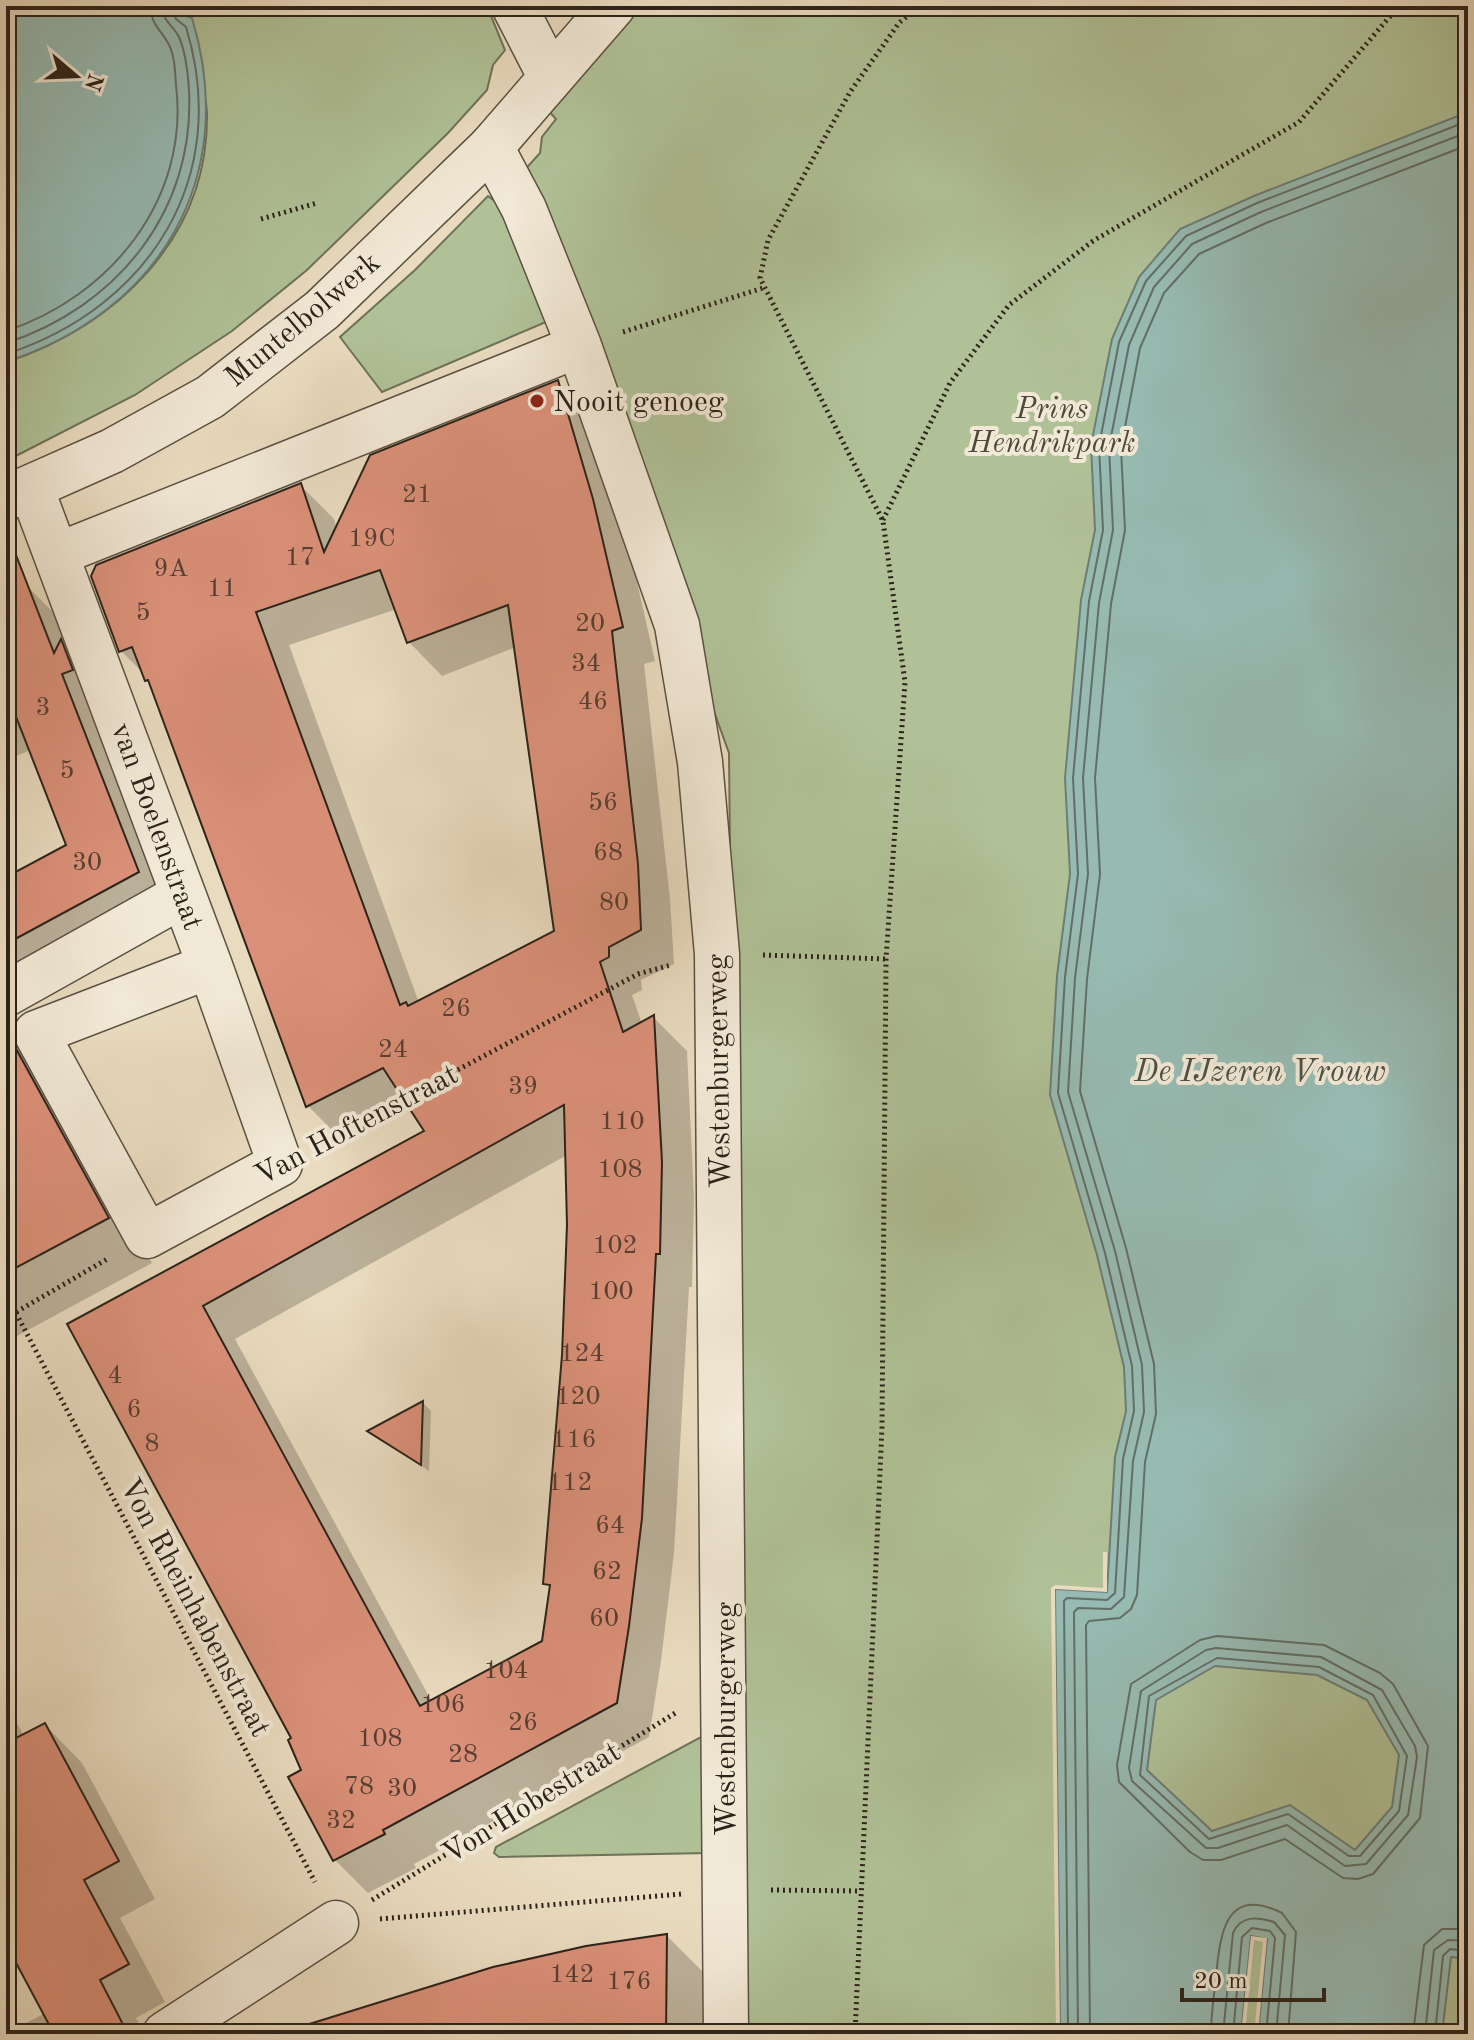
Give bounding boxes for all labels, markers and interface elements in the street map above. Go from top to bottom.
north arrow [36,36,116,116]
text: N [80,70,106,94]
street label: Muntelbolwerk [220,247,386,394]
place label: Nooit genoeg [553,388,724,418]
marker: Nooit genoeg [528,392,546,410]
park label: Prins Hendrikpark [968,395,1135,459]
house number: 21 [402,482,432,508]
house number: 19C [348,526,396,552]
house number: 17 [285,545,315,571]
house number: 9A [154,556,189,582]
house number: 11 [207,576,237,602]
house number: 5 [135,600,151,626]
house number: 20 [575,611,605,637]
house number: 34 [571,651,601,677]
house number: 46 [578,689,608,715]
house number: 3 [35,695,51,721]
street label: van Boelenstraat [105,719,207,934]
house number: 5 [59,758,75,784]
house number: 56 [588,790,618,816]
house number: 68 [593,840,623,866]
house number: 30 [72,850,102,876]
house number: 80 [599,890,629,916]
street label: Westenburgerweg [703,954,737,1188]
house number: 26 [441,996,471,1022]
house number: 24 [378,1037,408,1063]
water label: De IJzeren Vrouw [1133,1057,1386,1089]
street label: Van Hoftenstraat [251,1060,463,1192]
house number: 39 [508,1074,538,1100]
house number: 110 [599,1109,645,1135]
house number: 108 [597,1157,643,1183]
house number: 102 [592,1233,638,1259]
house number: 100 [588,1279,634,1305]
house number: 124 [559,1341,605,1367]
house number: 4 [107,1363,123,1389]
house number: 120 [555,1384,601,1410]
house number: 6 [126,1397,142,1423]
house number: 116 [551,1427,597,1453]
house number: 8 [144,1431,160,1457]
house number: 112 [547,1470,593,1496]
street label: Von Rheinhabenstraat [113,1474,275,1742]
house number: 64 [595,1513,625,1539]
house number: 62 [592,1559,622,1585]
street label: Westenburgerweg [712,1602,742,1836]
house number: 60 [589,1606,619,1632]
house number: 104 [483,1658,529,1684]
house number: 106 [420,1692,466,1718]
house number: 26 [508,1710,538,1736]
house number: 108 [357,1726,403,1752]
street label: Von Hobestraat [438,1737,626,1870]
house number: 28 [448,1742,478,1768]
house number: 78 [344,1774,374,1800]
house number: 30 [387,1776,417,1802]
house number: 32 [326,1808,356,1834]
scale bar [1182,1952,1324,2002]
house number: 142 [549,1962,595,1988]
house number: 176 [606,1969,652,1995]
text: 20 m [1194,1970,1248,1994]

